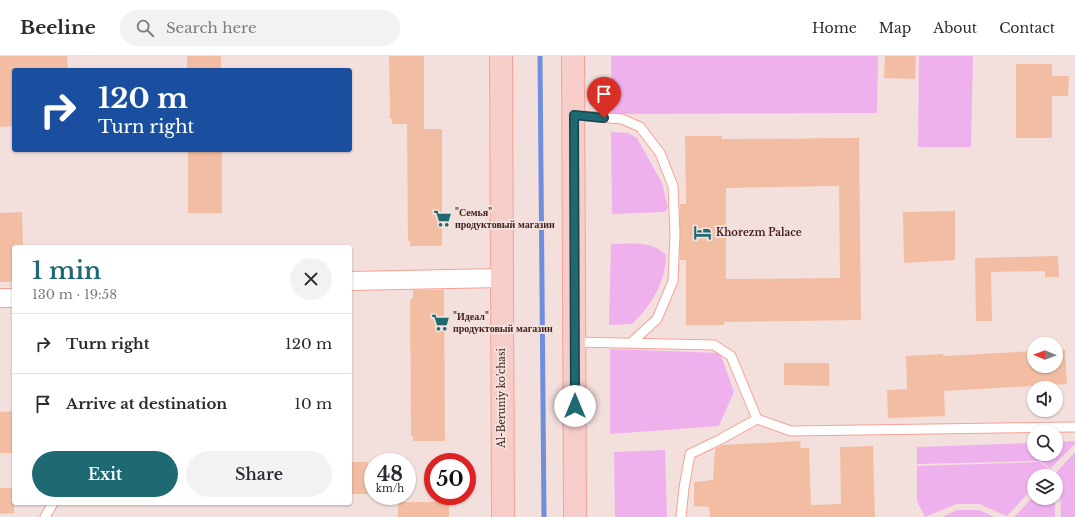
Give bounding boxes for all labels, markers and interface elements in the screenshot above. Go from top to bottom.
search box [120,10,400,46]
text: Beeline [20,16,96,39]
icon: search [134,17,156,39]
text: Search here [166,18,257,37]
text: Home [812,19,857,37]
text: Map [879,19,911,37]
text: About [933,19,977,37]
text: Contact [999,19,1055,37]
pin [587,77,621,118]
text: 120 m [98,81,188,116]
icon: arrive [593,83,615,105]
icon: right [32,84,84,136]
text: Turn right [98,116,194,138]
place label: "Семья" продуктовый магазин [455,206,555,231]
supermarket icon: "Семья" продуктовый магазин [432,208,452,228]
hotel icon: Khorezm Palace [693,222,713,242]
place label: Khorezm Palace [716,226,802,239]
text: 1 min [32,256,101,285]
button: close [290,258,332,300]
text: 130 m · 19:58 [32,286,117,303]
place label: "Идеал" продуктовый магазин [453,310,553,335]
supermarket icon: "Идеал" продуктовый магазин [430,312,450,332]
icon: right [32,333,54,355]
text: Turn right [66,334,149,353]
text: 120 m [285,334,332,353]
north arrow [1027,337,1063,373]
map controls [1027,337,1063,505]
street label: Al-Beruniy ko’chasi [495,348,508,449]
button: sound [1027,381,1063,417]
position arrow [554,385,596,427]
icon: arrive [32,393,54,415]
text: Arrive at destination [66,394,227,413]
text: 10 m [294,394,332,413]
button: search [1027,425,1063,461]
button: Exit [32,451,178,497]
button: Share [186,451,332,497]
speed limit sign: 50 [424,453,476,505]
text: 48 [377,462,403,486]
button: layers [1027,469,1063,505]
text: km/h [376,482,404,495]

